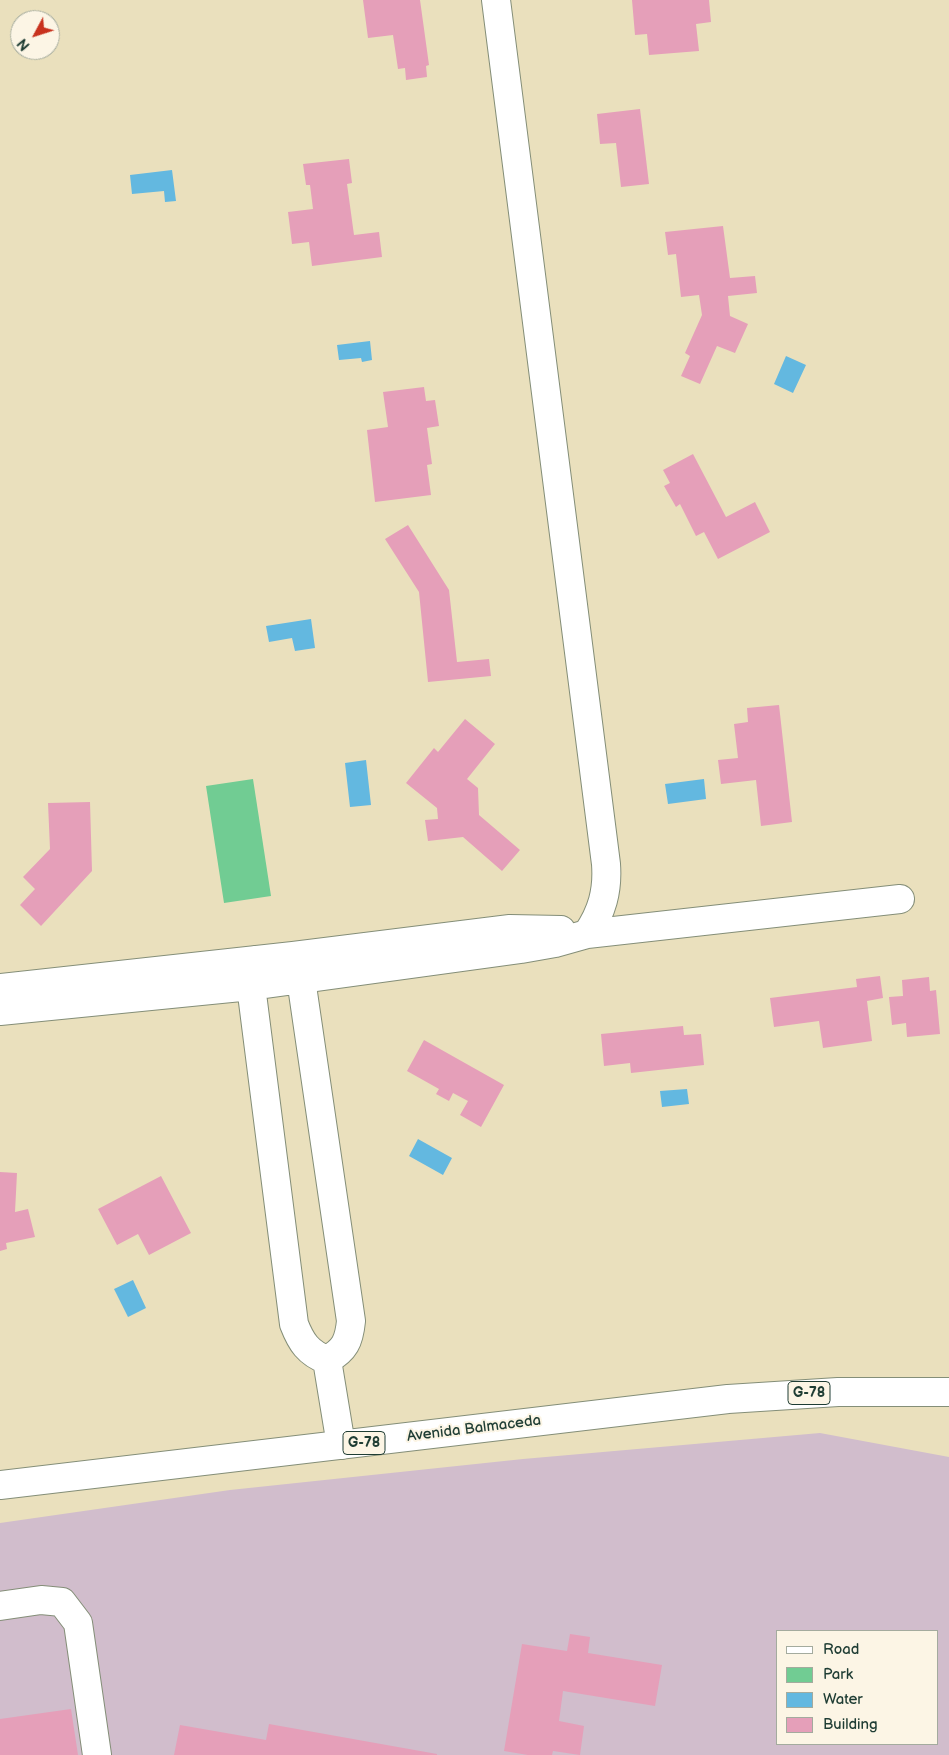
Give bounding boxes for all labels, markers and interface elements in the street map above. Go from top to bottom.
north arrow [10,10,60,60]
text: N [14,35,34,54]
road number: G-78 [788,1382,830,1405]
street label: Avenida Balmaceda [406,1412,542,1446]
road number: G-78 [343,1432,385,1455]
legend [776,1630,939,1745]
text: Road [823,1640,859,1659]
text: Park [823,1665,853,1684]
text: Water [823,1690,863,1709]
text: Building [823,1715,878,1734]

